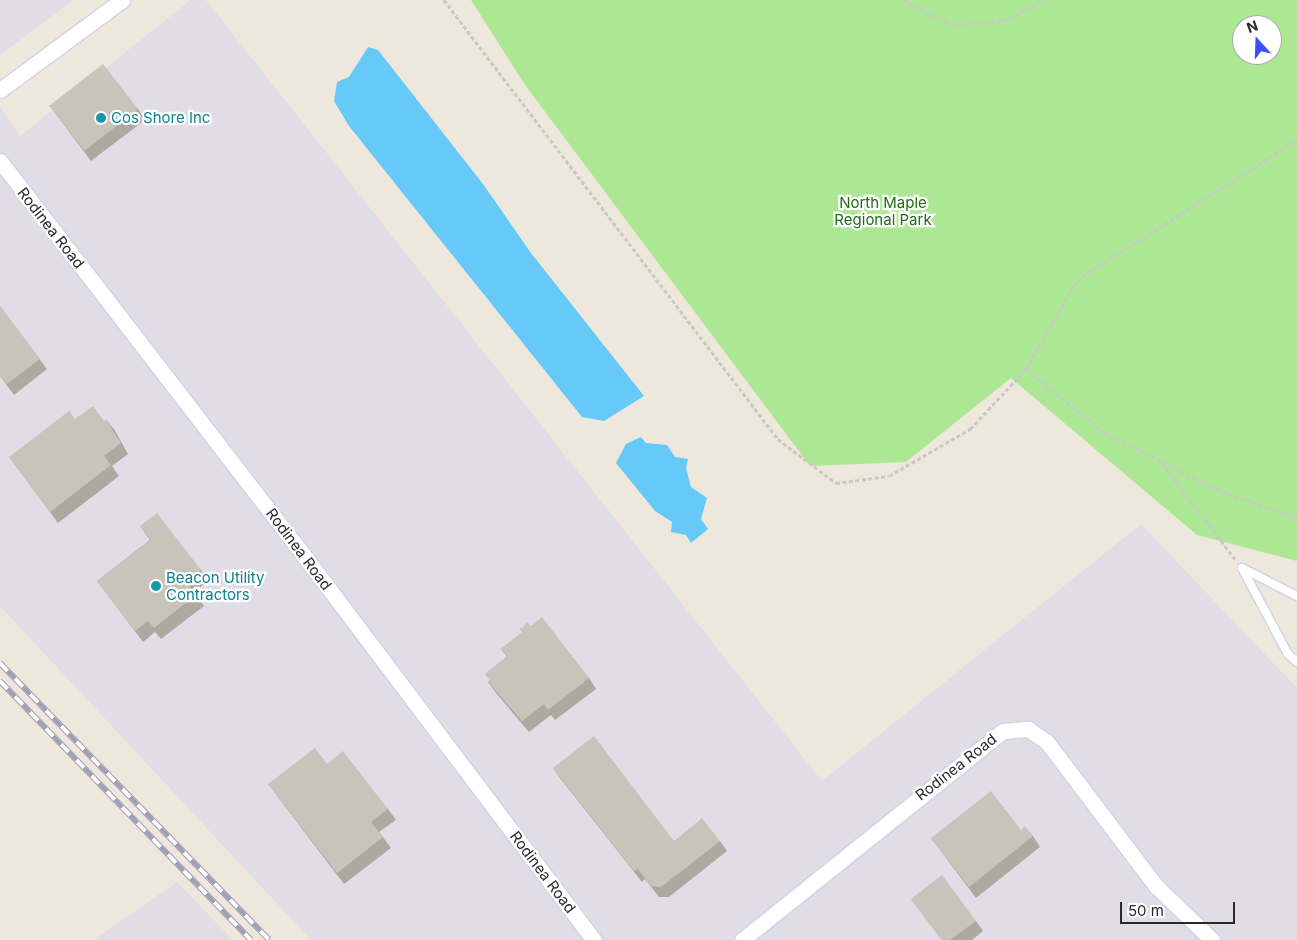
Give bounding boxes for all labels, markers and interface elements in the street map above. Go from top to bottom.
north arrow [1232,15,1282,65]
text: N [1244,17,1260,36]
place label: Cos Shore Inc [111,109,210,127]
marker: Cos Shore Inc [95,112,107,124]
street label: Rodinea Road [14,184,88,272]
park label: North Maple Regional Park [834,193,932,228]
street label: Rodinea Road [262,505,336,593]
place label: Beacon Utility Contractors [166,568,264,603]
marker: Beacon Utility Contractors [150,580,162,592]
street label: Rodinea Road [912,730,1000,804]
street label: Rodinea Road [506,828,580,916]
scale bar [1122,892,1237,924]
text: 50 m [1128,901,1164,920]

